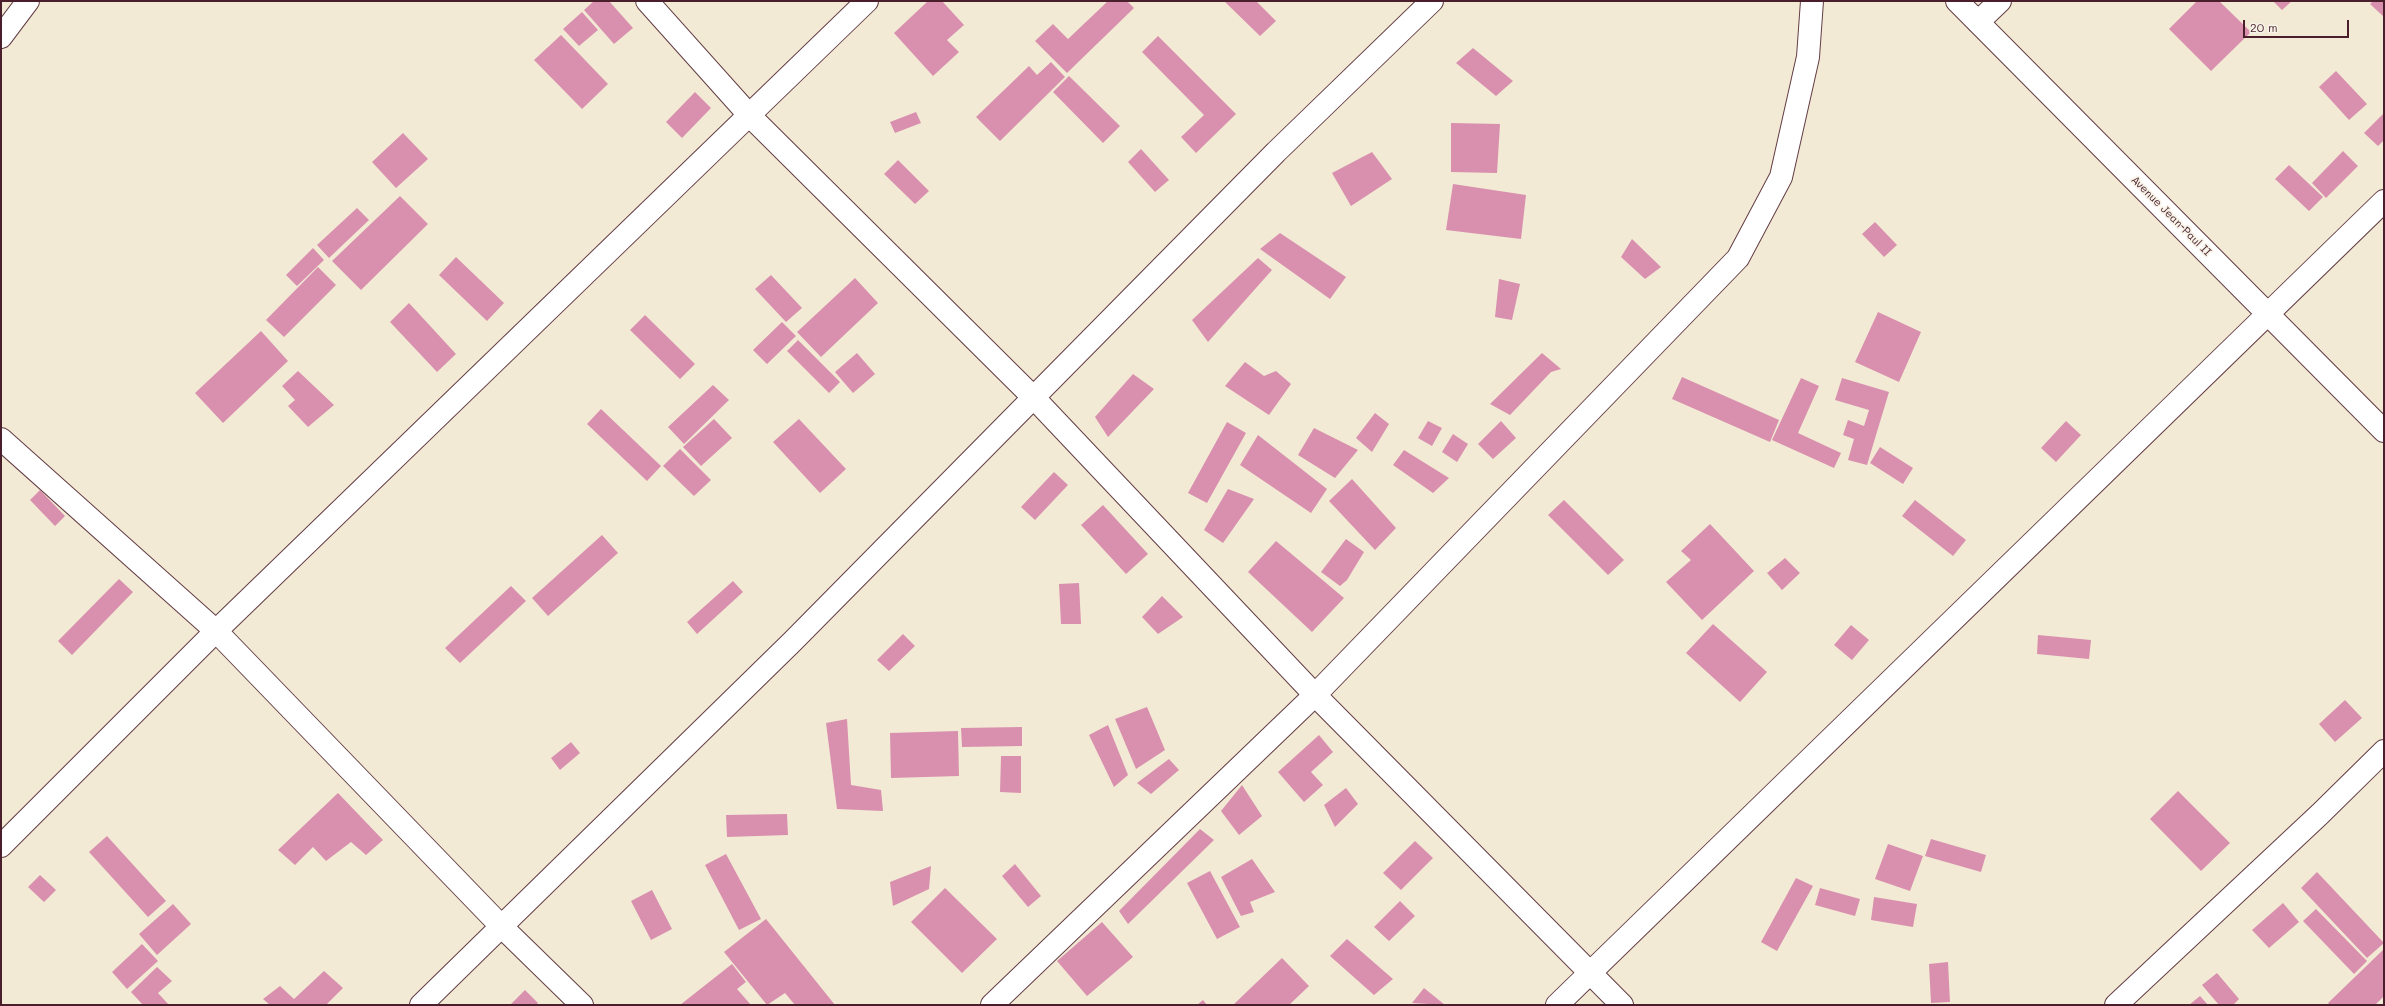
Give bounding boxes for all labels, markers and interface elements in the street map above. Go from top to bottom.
scale bar [2245,12,2351,38]
text: 20 m [2250,19,2278,35]
street label: Avenue Jean-Paul II [2128,173,2214,259]

